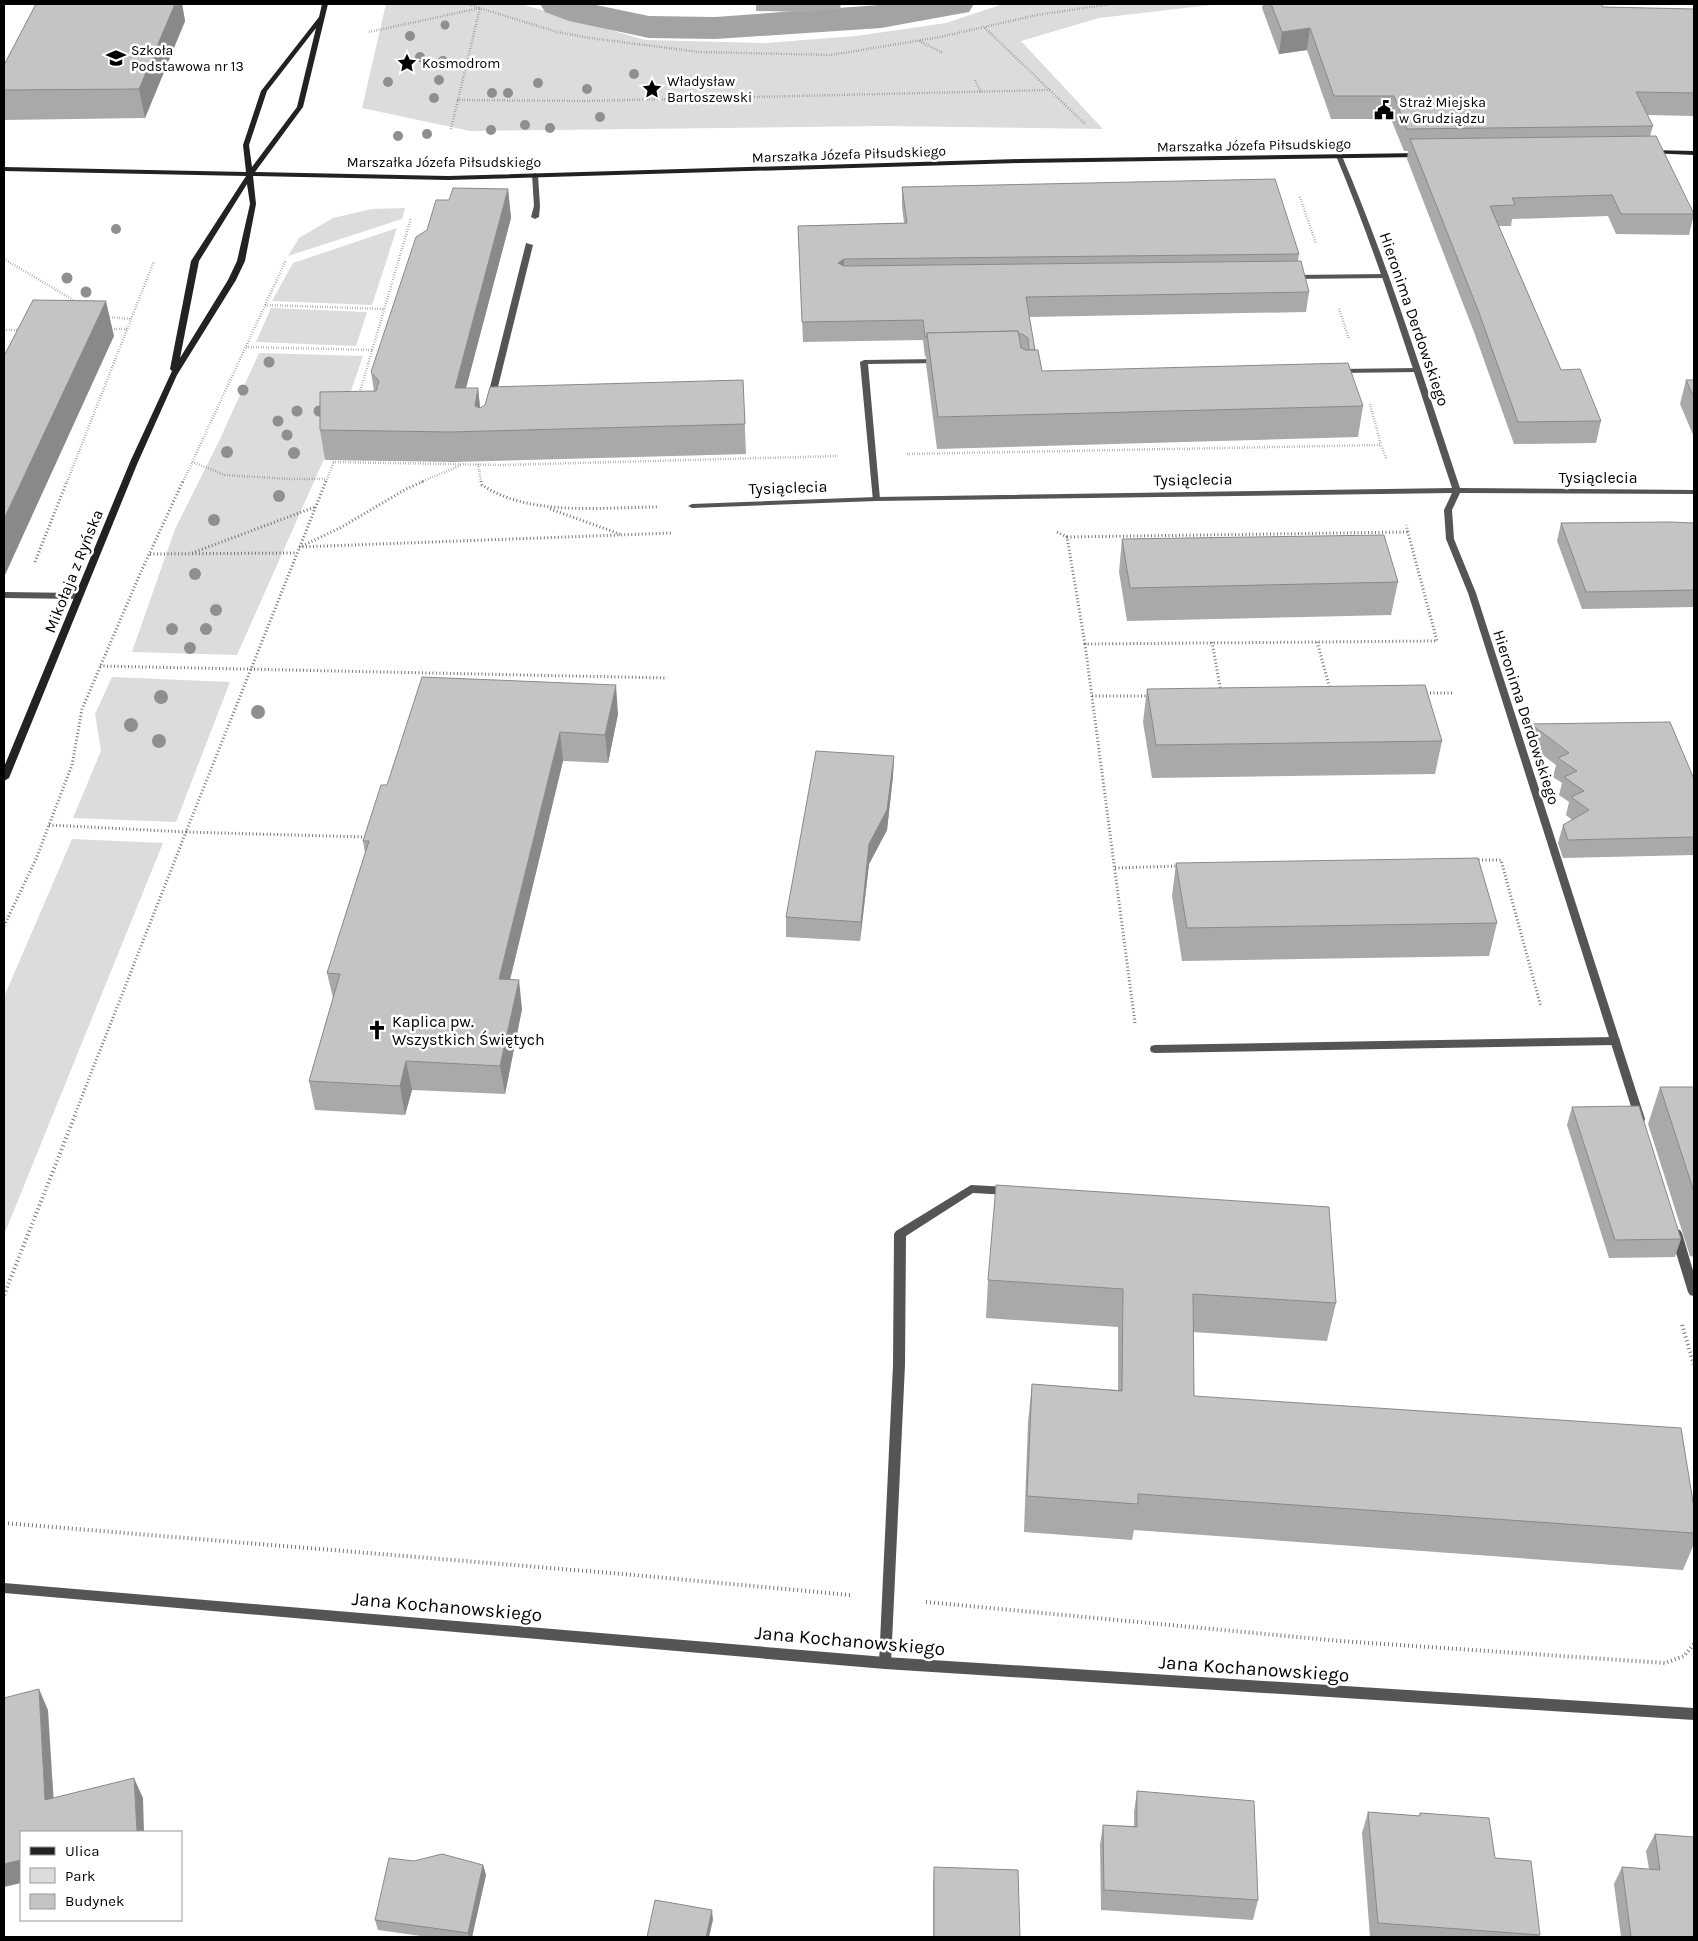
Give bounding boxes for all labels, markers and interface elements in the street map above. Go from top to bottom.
place label: Szkoła Podstawowa nr 13 [131,42,244,75]
school or university icon: Szkoła Podstawowa nr 13 [105,47,127,69]
place icon: Kosmodrom [396,52,418,74]
place label: Kosmodrom [422,55,500,72]
place label: Władysław Bartoszewski [667,73,752,106]
place icon: Władysław Bartoszewski [641,78,663,100]
place label: Straż Miejska w Grudziądzu [1399,94,1486,127]
public building icon: Straż Miejska w Grudziądzu [1373,99,1395,121]
street label: Marszałka Józefa Piłsudskiego [1157,135,1351,156]
street label: Marszałka Józefa Piłsudskiego [752,143,946,166]
street label: Marszałka Józefa Piłsudskiego [347,154,541,171]
street label: Hieronima Derdowskiego [1376,230,1453,409]
street label: Tysiąclecia [1559,468,1638,487]
street label: Tysiąclecia [1153,469,1233,490]
street label: Tysiąclecia [748,477,828,498]
street label: Mikołaja z Ryńska [40,507,107,636]
street label: Hieronima Derdowskiego [1489,627,1564,807]
place label: Kaplica pw. Wszystkich Świętych [392,1012,545,1049]
church icon: Kaplica pw. Wszystkich Świętych [366,1019,388,1041]
street label: Jana Kochanowskiego [351,1588,543,1626]
street label: Jana Kochanowskiego [754,1622,946,1660]
street label: Jana Kochanowskiego [1158,1651,1350,1687]
legend [20,1831,182,1921]
text: Ulica [65,1842,99,1860]
text: Park [65,1867,95,1885]
text: Budynek [65,1892,124,1910]

